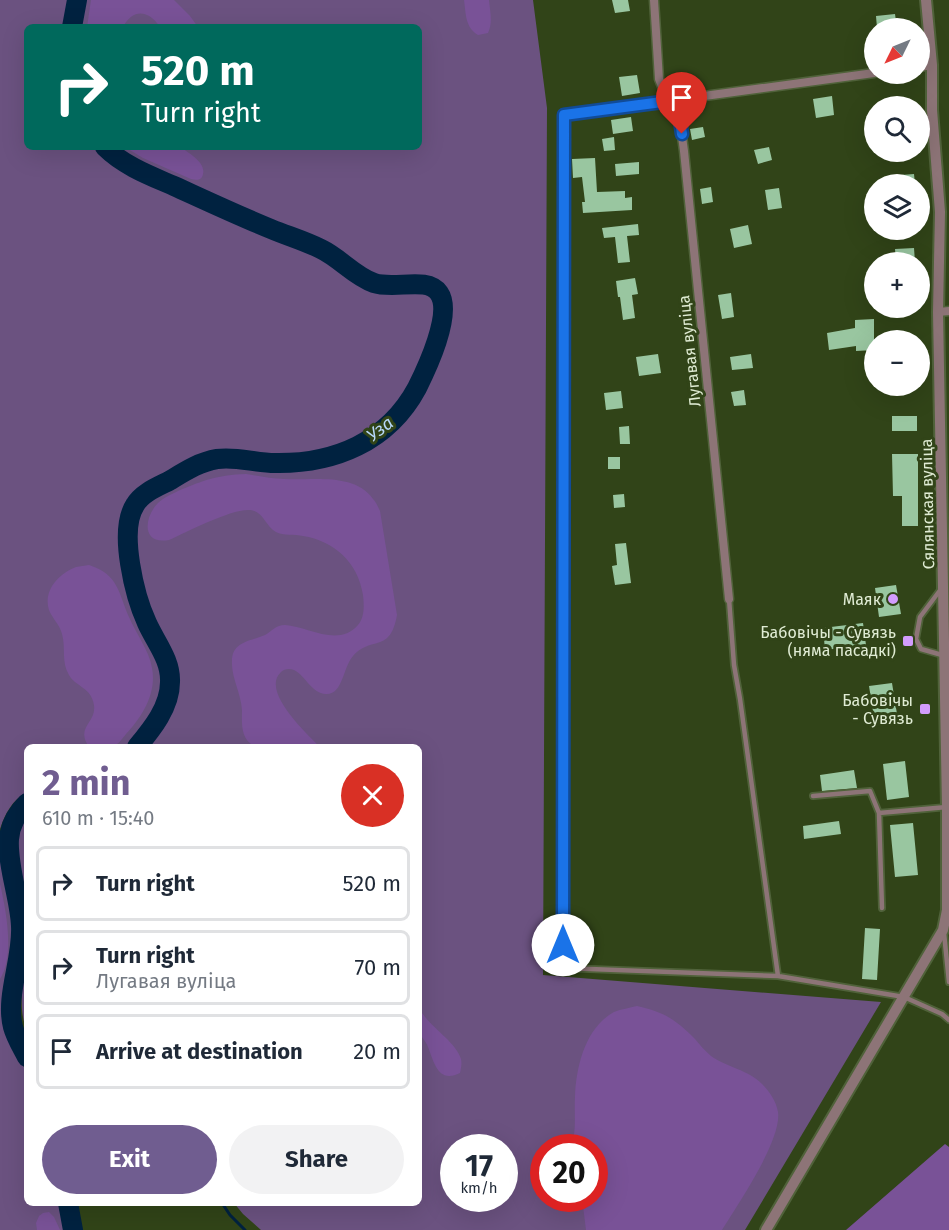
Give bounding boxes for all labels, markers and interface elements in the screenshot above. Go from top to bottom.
north arrow [864,18,930,84]
map controls [864,18,930,396]
text: 520 m [141,46,255,96]
icon: right [42,48,120,126]
pin [656,72,707,134]
icon: arrive [665,81,698,114]
button: search [864,96,930,162]
text: Turn right [141,97,261,129]
button: layers [864,174,930,240]
button: + [864,252,930,318]
street label: Лугавая вуліца [674,294,705,408]
button: − [864,330,930,396]
water label: Уза [362,412,398,446]
street label: Сялянская вуліца [917,438,938,570]
place label: Маяк [843,590,882,609]
marker: Маяк [886,592,900,606]
place label: Бабовічы - Сувязь (няма пасадкі) [760,623,896,660]
marker: Бабовічы - Сувязь (няма пасадкі) [901,634,915,648]
place label: Бабовічы - Сувязь [842,691,913,728]
marker: Бабовічы - Сувязь [918,702,932,716]
text: 2 min [42,761,131,805]
button: close [341,764,404,827]
text: 610 m · 15:40 [42,806,155,830]
icon: right [45,867,78,900]
text: Turn right [96,870,195,897]
text: 520 m [342,870,401,897]
position arrow [531,913,595,977]
text: Turn right [96,942,195,969]
icon: right [45,951,78,984]
text: 70 m [355,954,401,981]
text: Лугавая вуліца [96,969,236,993]
icon: arrive [45,1035,78,1068]
text: Arrive at destination [96,1038,303,1065]
text: 20 m [353,1038,401,1065]
button: Exit [42,1125,217,1194]
button: Share [229,1125,404,1194]
speed limit sign: 20 [530,1134,608,1212]
text: 17 [465,1148,493,1184]
text: km/h [460,1179,498,1197]

